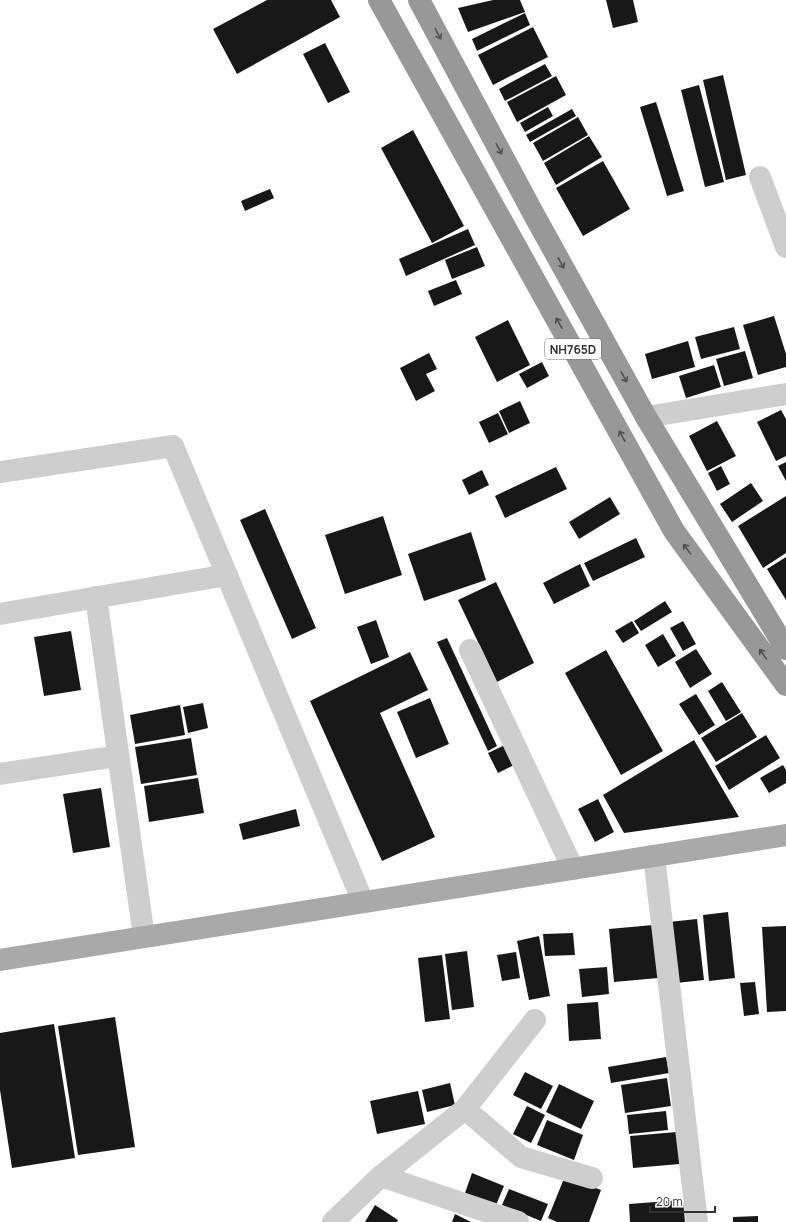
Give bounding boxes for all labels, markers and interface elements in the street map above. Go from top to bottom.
one-way arrow [434,28,442,40]
one-way arrow [496,143,503,155]
one-way arrow [558,257,565,269]
one-way arrow [554,317,562,329]
road number: NH765D [545,339,601,359]
one-way arrow [620,371,628,383]
one-way arrow [617,430,625,442]
one-way arrow [683,543,691,554]
one-way arrow [759,648,767,659]
scale bar [650,1188,715,1214]
text: 20 m [656,1193,683,1210]

